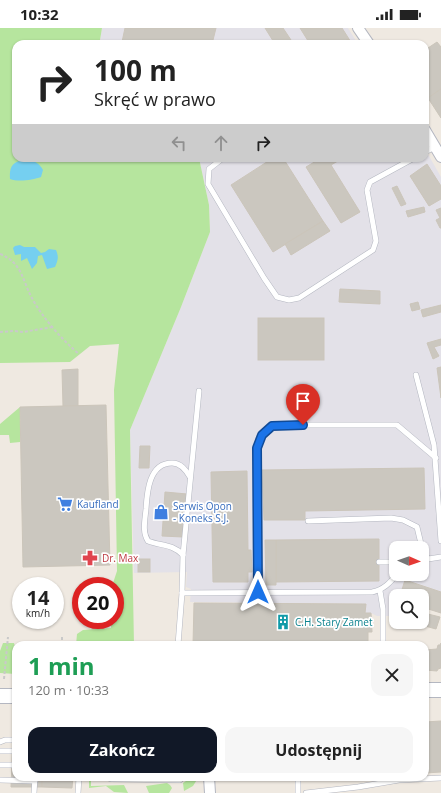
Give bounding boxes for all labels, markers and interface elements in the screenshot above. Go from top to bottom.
text: 10:32 [20,4,59,24]
text: 100 m [94,51,177,89]
icon: right [28,56,80,108]
text: Skręć w prawo [94,87,216,111]
icon: left [168,132,190,154]
icon: ahead [210,132,232,154]
icon: right [252,132,274,154]
pin [286,384,320,425]
icon: arrive [292,390,314,412]
supermarket icon: Kaufland [56,495,74,513]
place label: Kaufland [77,497,119,511]
place label: Serwis Opon - Koneks S.J. [173,499,232,525]
shop icon: Serwis Opon - Koneks S.J. [152,503,170,521]
north arrow [389,541,429,581]
map controls [389,541,429,629]
pharmacy icon: Dr. Max [81,549,99,567]
place label: Dr. Max [102,551,139,565]
position arrow [237,571,279,613]
speed limit sign: 20 [72,577,124,629]
text: 14 [27,584,49,611]
button: search [389,589,429,629]
text: km/h [26,606,50,620]
building icon: C.H. Stary Zamet [274,613,292,631]
place label: C.H. Stary Zamet [295,615,373,629]
text: 1 min [28,649,95,682]
button: close [371,654,413,696]
text: 120 m · 10:33 [28,681,109,699]
button: Zakończ [28,727,217,773]
button: Udostępnij [225,727,413,773]

